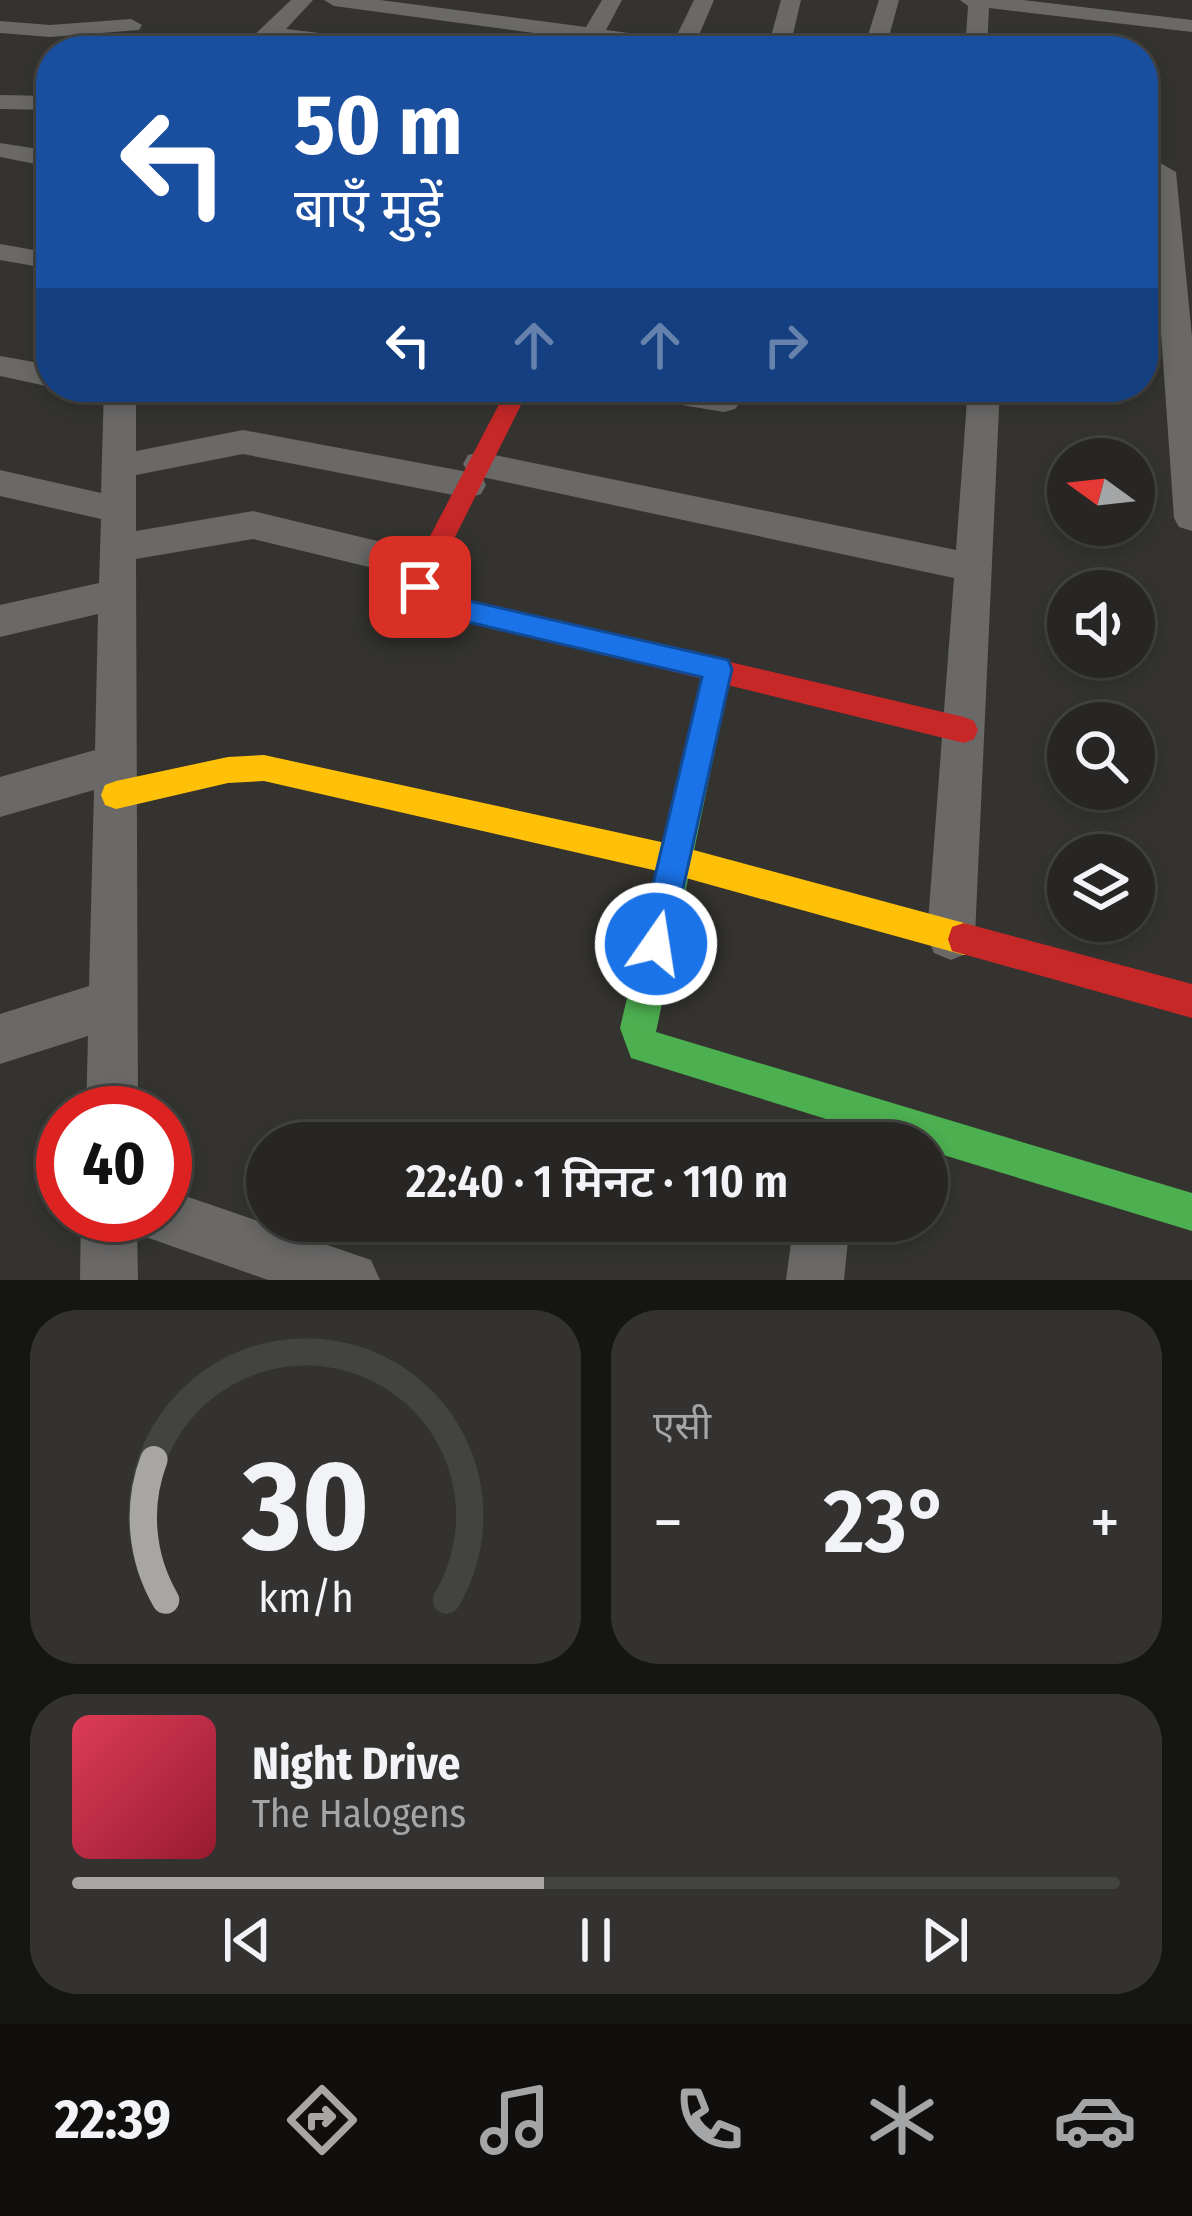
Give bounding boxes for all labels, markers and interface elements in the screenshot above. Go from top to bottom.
text: 50 m [294,75,463,176]
icon: left [96,84,252,240]
text: बाएँ मुड़ें [294,177,443,241]
icon: left [375,312,441,378]
icon: ahead [501,312,567,378]
icon: ahead [627,312,693,378]
icon: right [753,312,819,378]
north arrow [1047,438,1155,546]
map controls [1047,438,1155,942]
pin [369,536,471,638]
icon: arrive [387,554,453,620]
button: sound [1047,570,1155,678]
button: search [1047,702,1155,810]
button: layers [1047,834,1155,942]
position arrow [593,881,719,1007]
speed limit sign: 40 [36,1086,192,1242]
text: 22:40 · 1 मिनट · 110 m [406,1155,788,1209]
text: एसी [653,1403,711,1449]
text: 30 [241,1432,369,1582]
text: 23° [824,1468,949,1576]
text: − [653,1483,683,1562]
text: + [1090,1483,1120,1562]
text: km/h [258,1572,353,1623]
text: Night Drive [252,1737,460,1791]
text: The Halogens [252,1791,466,1837]
icon: previous [214,1907,280,1973]
icon: pause [563,1907,629,1973]
icon: next [912,1907,978,1973]
icon: directions [280,2078,364,2162]
icon: music [473,2078,557,2162]
icon: phone [667,2078,751,2162]
icon: climate [860,2078,944,2162]
icon: car [1053,2078,1137,2162]
text: 22:39 [55,2088,171,2152]

